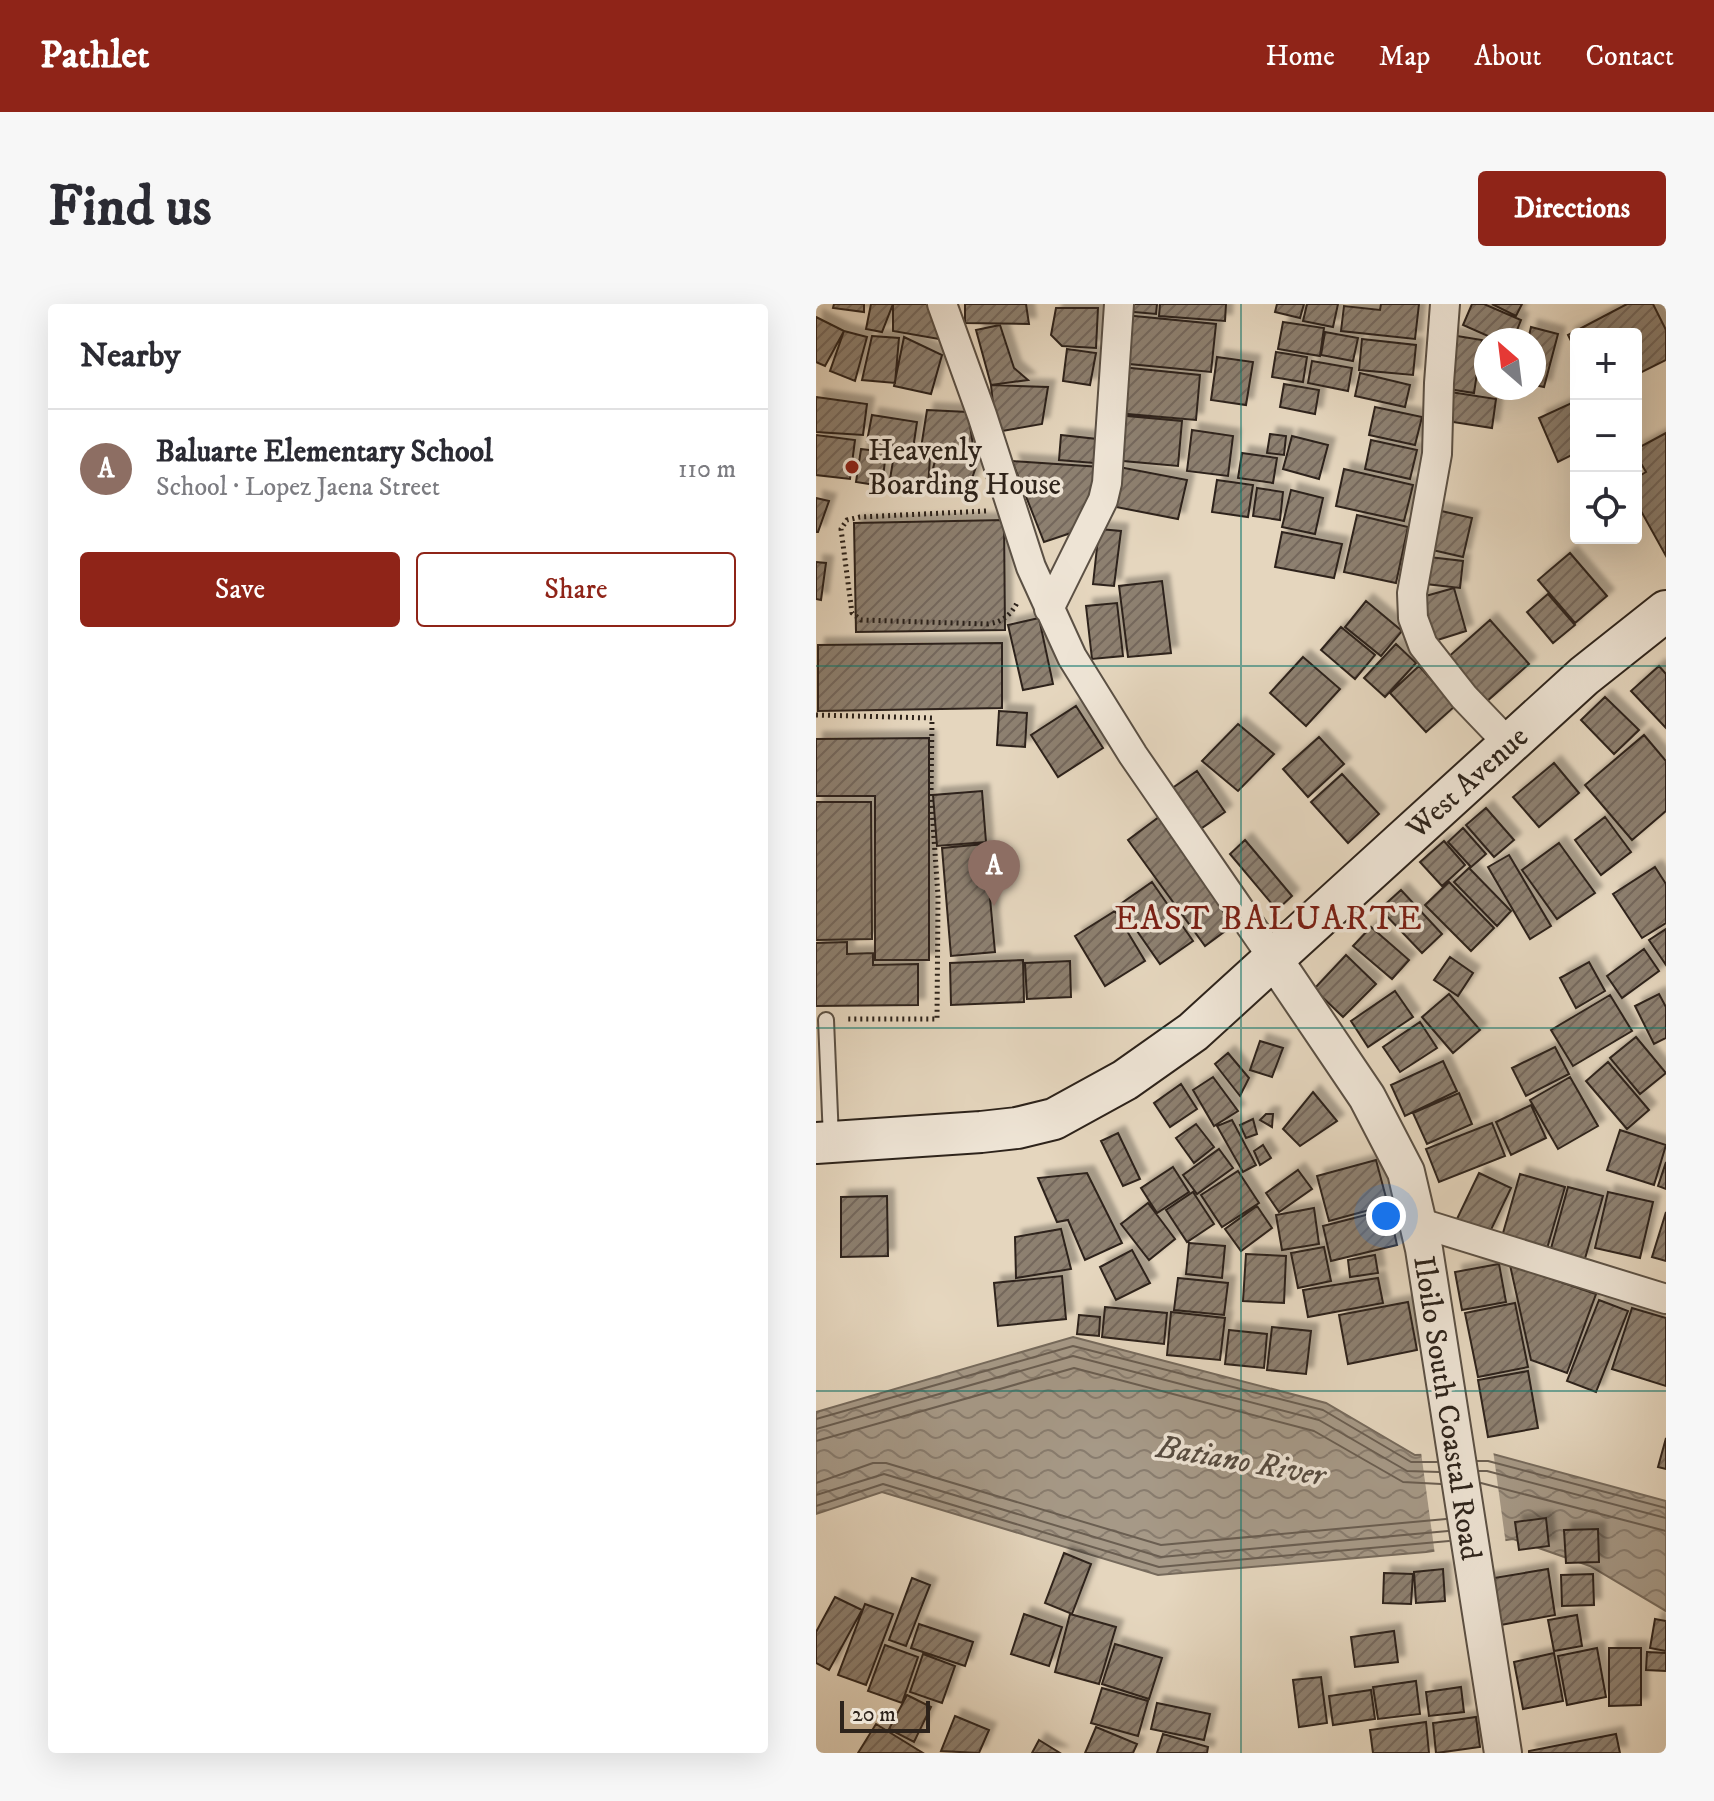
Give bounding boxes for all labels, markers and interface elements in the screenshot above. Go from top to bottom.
text: Pathlet [40,32,150,80]
text: Home [1266,39,1335,74]
text: Map [1379,39,1430,74]
text: About [1474,39,1541,74]
text: Contact [1585,39,1674,74]
button: Directions [1478,171,1666,246]
text: Find us [48,173,212,243]
north arrow [1474,328,1546,400]
map controls [1570,328,1642,544]
button: + [1570,328,1642,400]
text: Nearby [80,335,181,377]
button: − [1570,400,1642,472]
place label: Heavenly Boarding House [868,433,1061,504]
text: Baluarte Elementary School [156,434,493,471]
text: A [98,453,114,486]
text: 110 m [678,453,736,486]
marker: Heavenly Boarding House [843,458,861,476]
text: School · Lopez Jaena Street [156,471,440,504]
button: locate [1570,472,1642,544]
button: Save [80,552,400,627]
button: Share [416,552,736,627]
street label: West Avenue [1399,719,1537,848]
pin: A [968,840,1020,906]
district label: EAST BALUARTE [1114,898,1424,940]
your location [1366,1196,1406,1236]
street label: Iloilo South Coastal Road [1404,1254,1489,1563]
water label: Batiano River [1153,1427,1330,1497]
scale bar [840,1697,930,1733]
text: 20 m [852,1701,896,1728]

